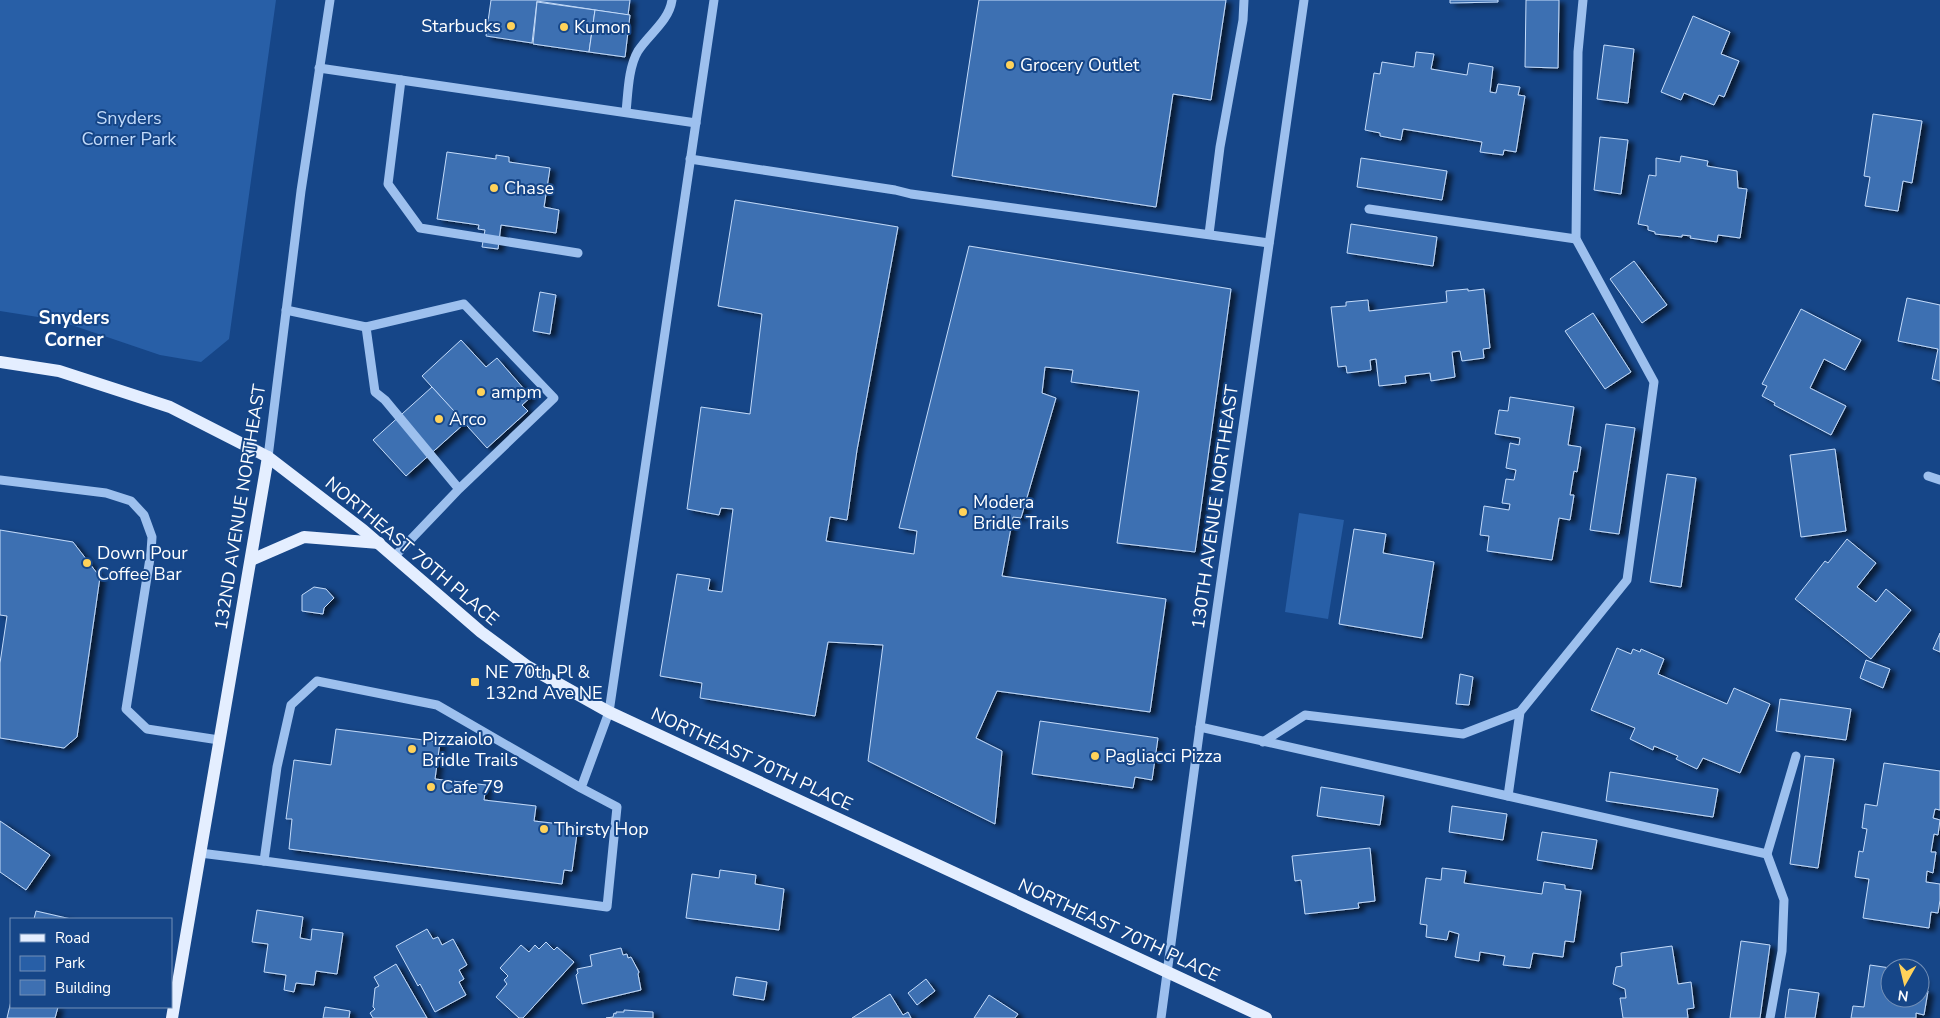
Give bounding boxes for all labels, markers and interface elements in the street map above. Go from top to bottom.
place label: Starbucks [421,14,501,38]
place label: Kumon [574,15,631,39]
marker: Starbucks [505,20,517,32]
marker: Kumon [558,21,570,33]
place label: Grocery Outlet [1020,53,1140,77]
marker: Grocery Outlet [1004,59,1016,71]
park label: Snyders Corner Park [82,106,177,151]
place label: Chase [504,176,554,200]
marker: Chase [488,182,500,194]
district label: Snyders Corner [38,305,110,353]
place label: ampm [491,380,542,404]
street label: 132ND AVENUE NORTHEAST [209,382,271,632]
street label: 130TH AVENUE NORTHEAST [1186,383,1244,631]
marker: ampm [475,386,487,398]
place label: Arco [449,407,487,431]
marker: Arco [433,413,445,425]
street label: NORTHEAST 70TH PLACE [320,471,504,631]
place label: Modera Bridle Trails [973,490,1069,535]
marker: Modera Bridle Trails [957,506,969,518]
place label: Down Pour Coffee Bar [97,541,188,586]
marker: Down Pour Coffee Bar [81,557,93,569]
place label: NE 70th Pl & 132nd Ave NE [485,660,603,705]
marker: NE 70th Pl & 132nd Ave NE [469,676,481,688]
street label: NORTHEAST 70TH PLACE [647,702,857,816]
place label: Pizzaiolo Bridle Trails [422,727,518,772]
marker: Pizzaiolo Bridle Trails [406,743,418,755]
place label: Pagliacci Pizza [1105,744,1222,768]
marker: Pagliacci Pizza [1089,750,1101,762]
place label: Cafe 79 [441,775,504,799]
marker: Cafe 79 [425,781,437,793]
place label: Thirsty Hop [554,817,649,841]
marker: Thirsty Hop [538,823,550,835]
street label: NORTHEAST 70TH PLACE [1014,873,1224,987]
legend [10,918,172,1008]
text: Road [55,928,90,948]
text: Park [55,953,85,973]
north arrow [1880,958,1930,1008]
text: Building [55,978,111,998]
text: N [1897,985,1910,1006]

